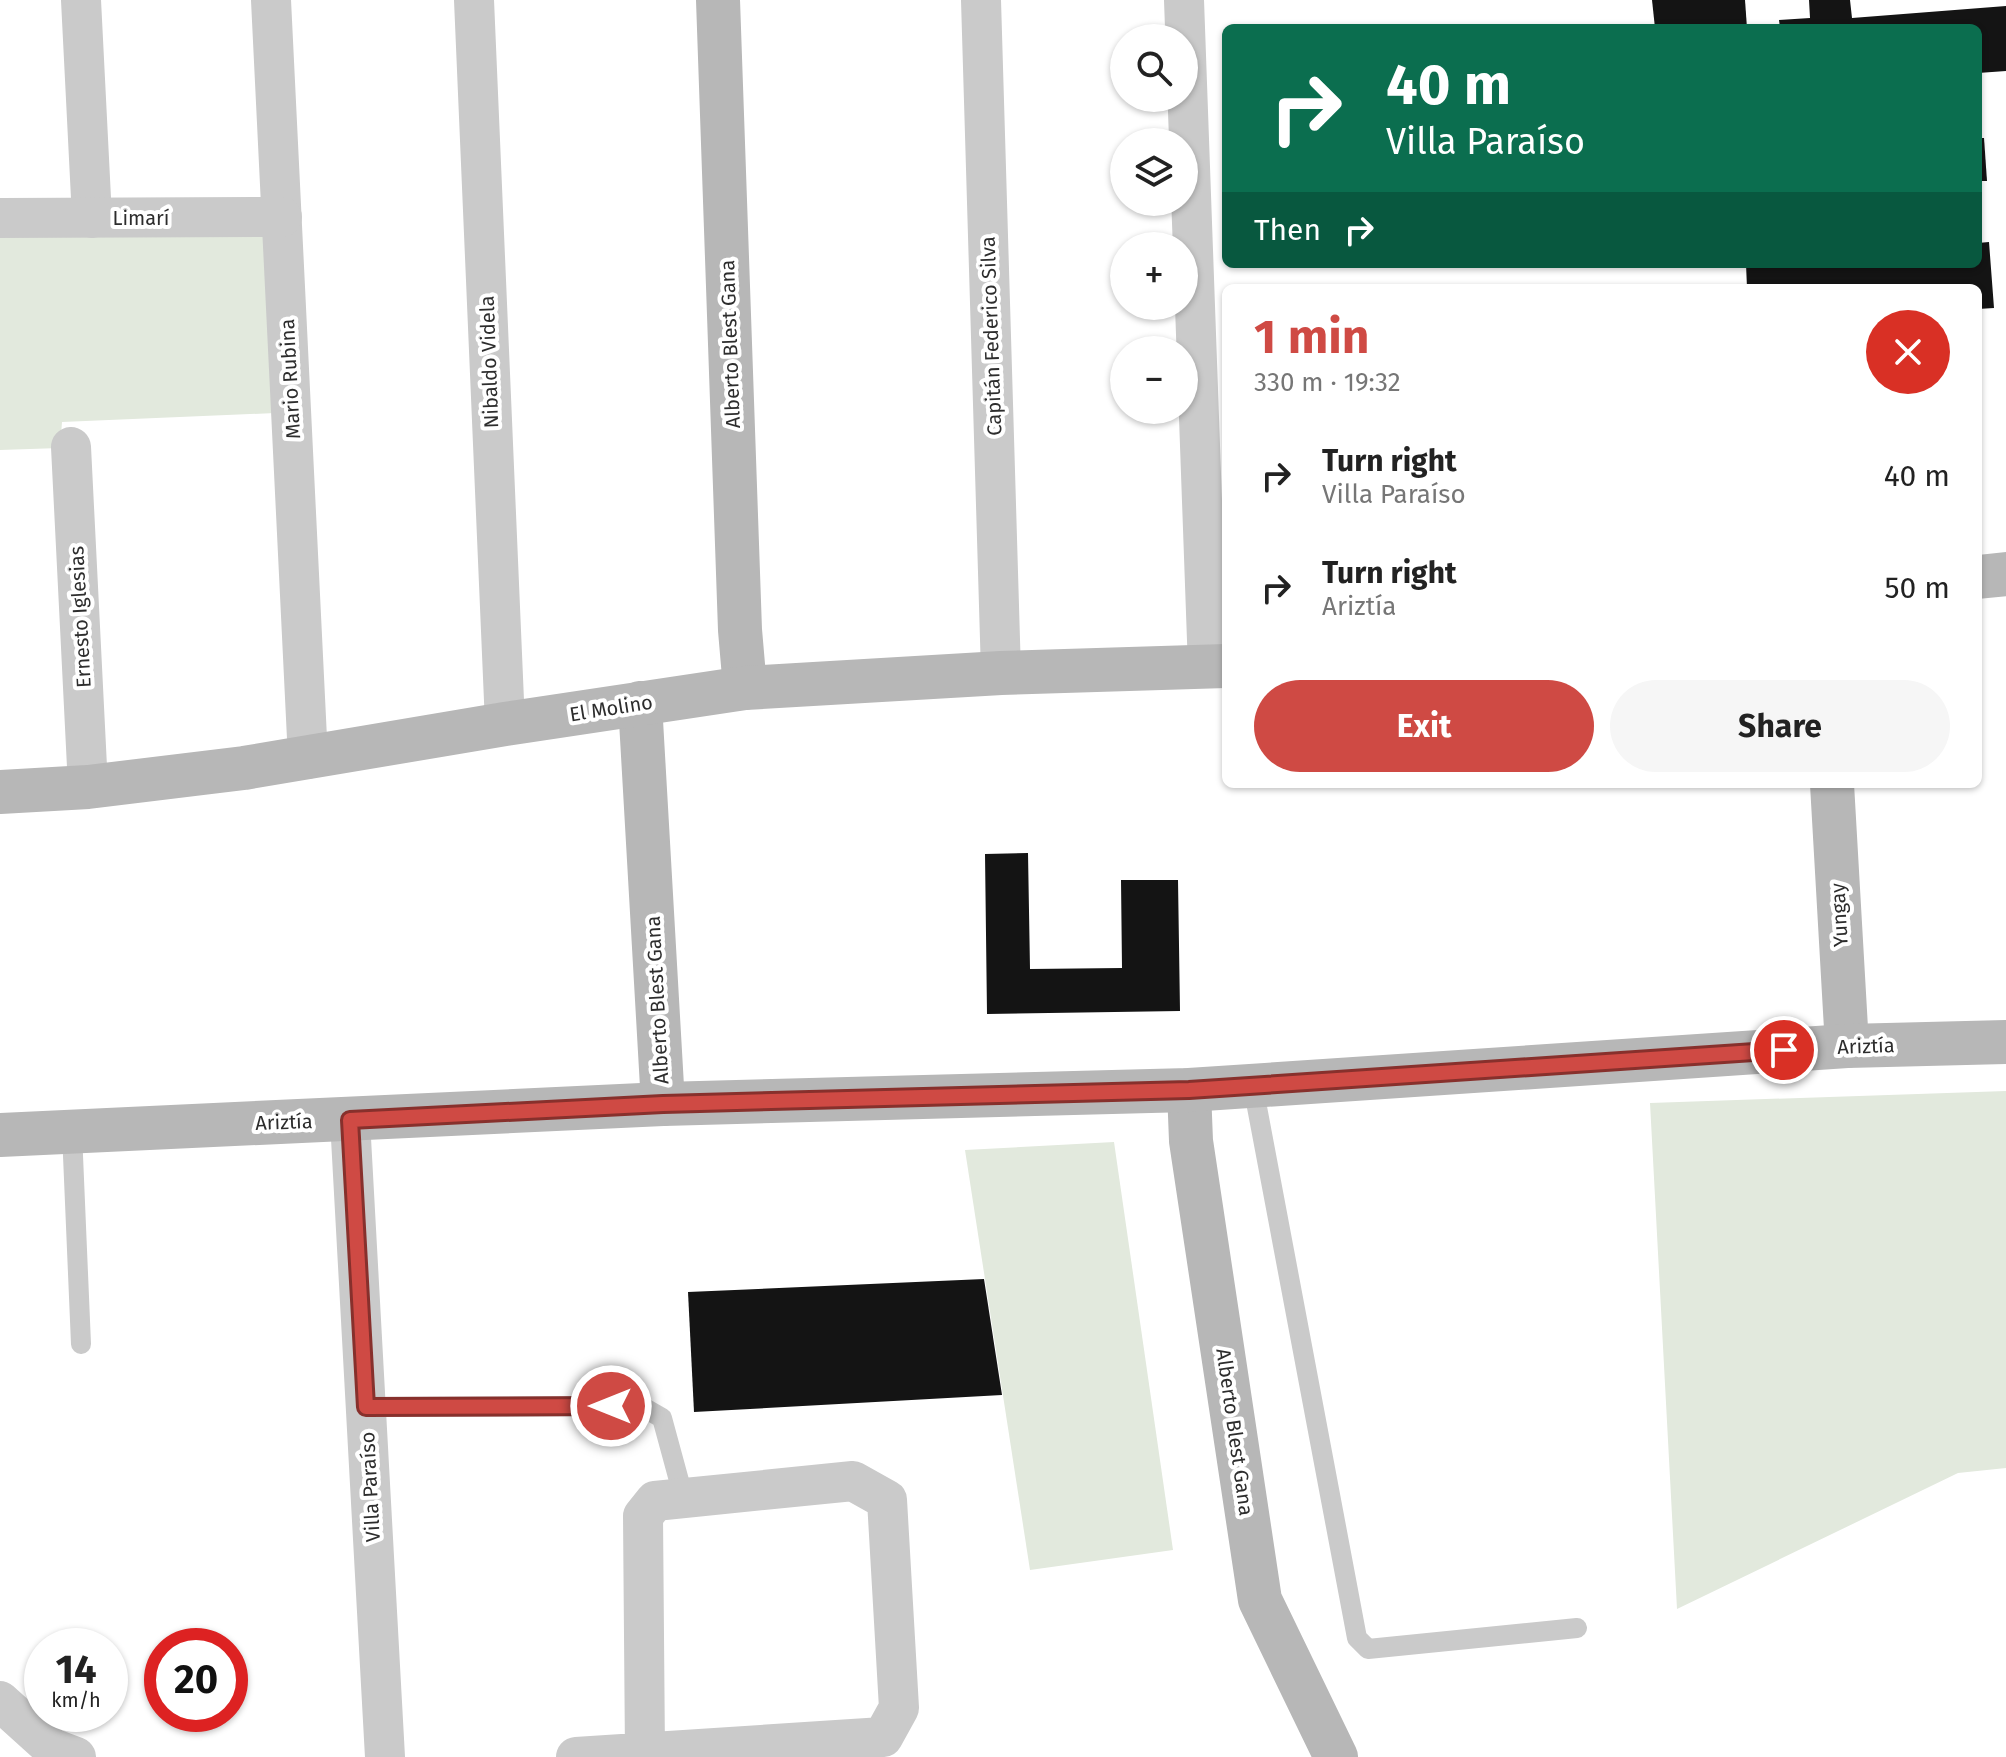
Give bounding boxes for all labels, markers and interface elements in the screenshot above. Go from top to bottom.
map controls [1110,24,1198,424]
button: search [1110,24,1198,112]
text: 40 m [1386,52,1511,119]
icon: right [1254,56,1358,160]
text: Villa Paraíso [1386,120,1585,164]
button: layers [1110,128,1198,216]
street label: Limarí [113,206,170,230]
icon: right [1337,208,1381,252]
text: Then [1254,212,1321,248]
button: + [1110,232,1198,320]
street label: Capitán Federico Silva [976,236,1006,436]
street label: Alberto Blest Gana [715,259,745,429]
street label: Nibaldo Videla [475,295,503,429]
text: 1 min [1254,308,1369,366]
button: close [1866,310,1950,394]
street label: Mario Rubina [275,318,305,440]
button: − [1110,336,1198,424]
text: 330 m · 19:32 [1254,367,1401,398]
text: Turn right [1322,443,1457,479]
icon: right [1254,454,1298,498]
text: 40 m [1884,458,1950,494]
text: Villa Paraíso [1322,479,1466,510]
street label: Ernesto Iglesias [64,545,96,689]
text: Turn right [1322,555,1457,591]
icon: right [1254,566,1298,610]
text: 50 m [1885,570,1950,606]
text: Ariztía [1322,591,1397,622]
button: Exit [1254,680,1594,772]
button: Share [1610,680,1950,772]
street label: El Molino [568,690,654,726]
street label: Yungay [1825,882,1853,947]
street label: Alberto Blest Gana [641,915,673,1085]
pin [1750,1016,1818,1084]
icon: arrive [1762,1028,1806,1072]
street label: Ariztía [1837,1033,1895,1059]
street label: Ariztía [255,1109,313,1135]
street label: Alberto Blest Gana [1211,1347,1259,1517]
position arrow [569,1364,653,1448]
street label: Villa Paraíso [355,1431,385,1543]
speed limit sign: 20 [144,1628,248,1732]
text: 14 [55,1646,97,1694]
text: km/h [51,1688,101,1712]

